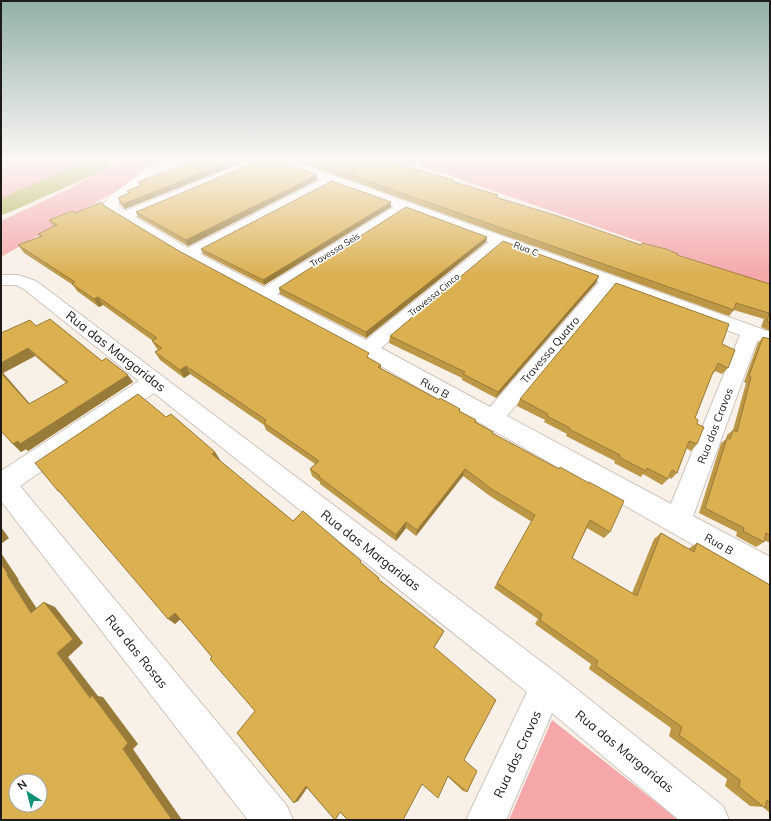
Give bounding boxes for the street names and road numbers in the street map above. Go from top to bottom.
street label: Travessa Seis [308,230,362,269]
street label: Rua C [512,239,540,258]
street label: Travessa Cinco [406,271,462,319]
street label: Rua das Margaridas [63,307,169,395]
street label: Travessa Quatro [518,313,582,387]
street label: Rua B [418,374,452,402]
street label: Rua dos Cravos [694,386,736,466]
street label: Rua das Margaridas [318,506,424,594]
street label: Rua B [702,530,736,558]
street label: Rua das Rosas [102,611,172,691]
street label: Rua das Margaridas [572,706,678,796]
street label: Rua dos Cravos [490,708,544,800]

